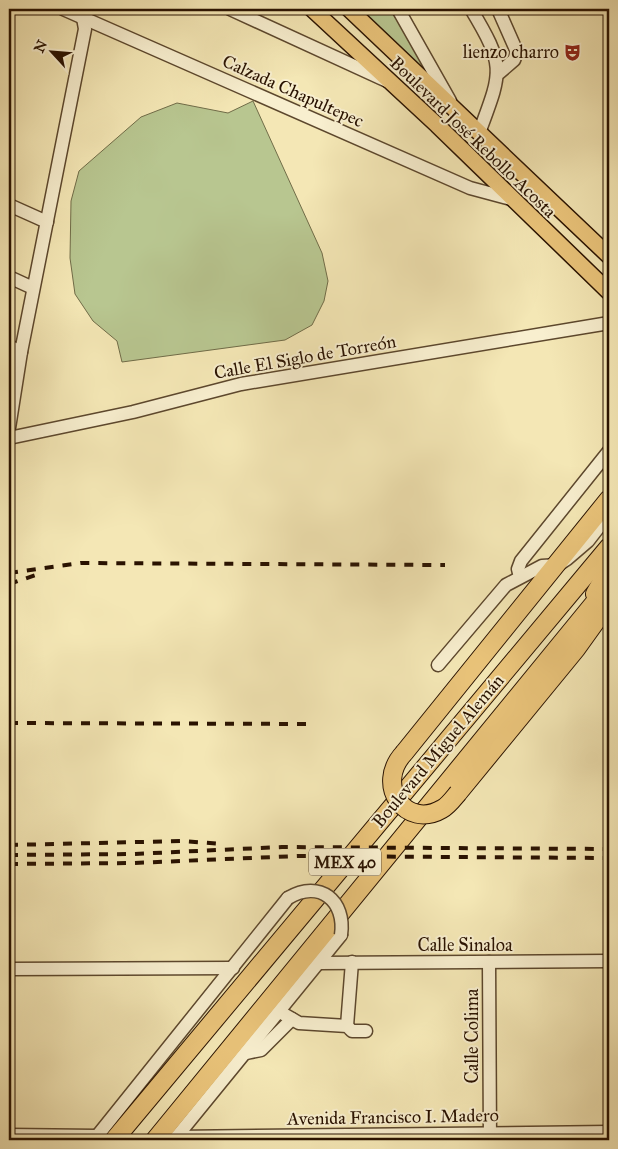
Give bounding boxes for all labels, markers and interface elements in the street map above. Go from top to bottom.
north arrow [28,28,78,78]
text: N [31,37,51,56]
place label: lienzo charro [463,41,559,63]
theatre icon: lienzo charro [563,42,583,62]
street label: Calzada Chapultepec [219,50,367,132]
street label: Boulevard José Rebollo Acosta [385,52,561,223]
street label: Calle El Siglo de Torreón [212,330,398,385]
street label: Boulevard Miguel Alemán [367,670,510,833]
road number: MEX 40 [309,849,381,876]
street label: Calle Sinaloa [417,934,513,956]
street label: Calle Colima [461,988,483,1083]
street label: Avenida Francisco I. Madero [286,1104,499,1130]

